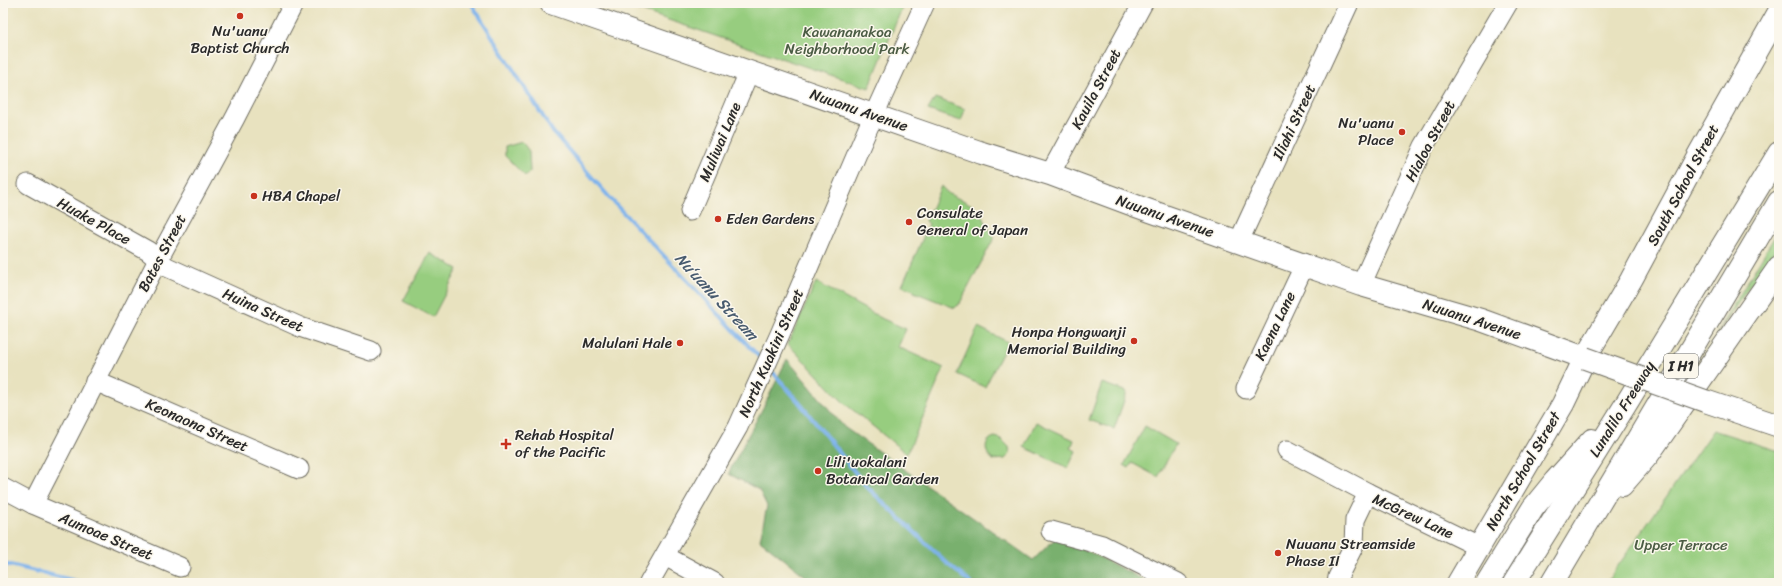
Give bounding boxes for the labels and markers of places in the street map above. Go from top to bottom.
marker: Nu'uanu Baptist Church [235,11,245,21]
place label: Nu'uanu Baptist Church [191,18,290,61]
place label: Nu'uanu Place [1338,110,1394,153]
marker: Nu'uanu Place [1397,127,1407,137]
place label: HBA Chapel [262,183,341,209]
marker: HBA Chapel [249,191,259,201]
place label: Consulate General of Japan [917,200,1028,243]
place label: Eden Gardens [726,206,815,232]
marker: Eden Gardens [713,214,723,224]
marker: Consulate General of Japan [904,217,914,227]
place label: Honpa Hongwanji Memorial Building [1007,319,1127,362]
place label: Malulani Hale [582,330,672,356]
marker: Honpa Hongwanji Memorial Building [1129,336,1139,346]
marker: Malulani Hale [675,338,685,348]
place label: Rehab Hospital of the Pacific [515,422,614,465]
marker: Rehab Hospital of the Pacific [500,438,512,450]
place label: Lili'uokalani Botanical Garden [826,449,939,492]
marker: Lili'uokalani Botanical Garden [813,466,823,476]
place label: Nuuanu Streamside Phase II [1286,531,1416,574]
marker: Nuuanu Streamside Phase II [1273,548,1283,558]

